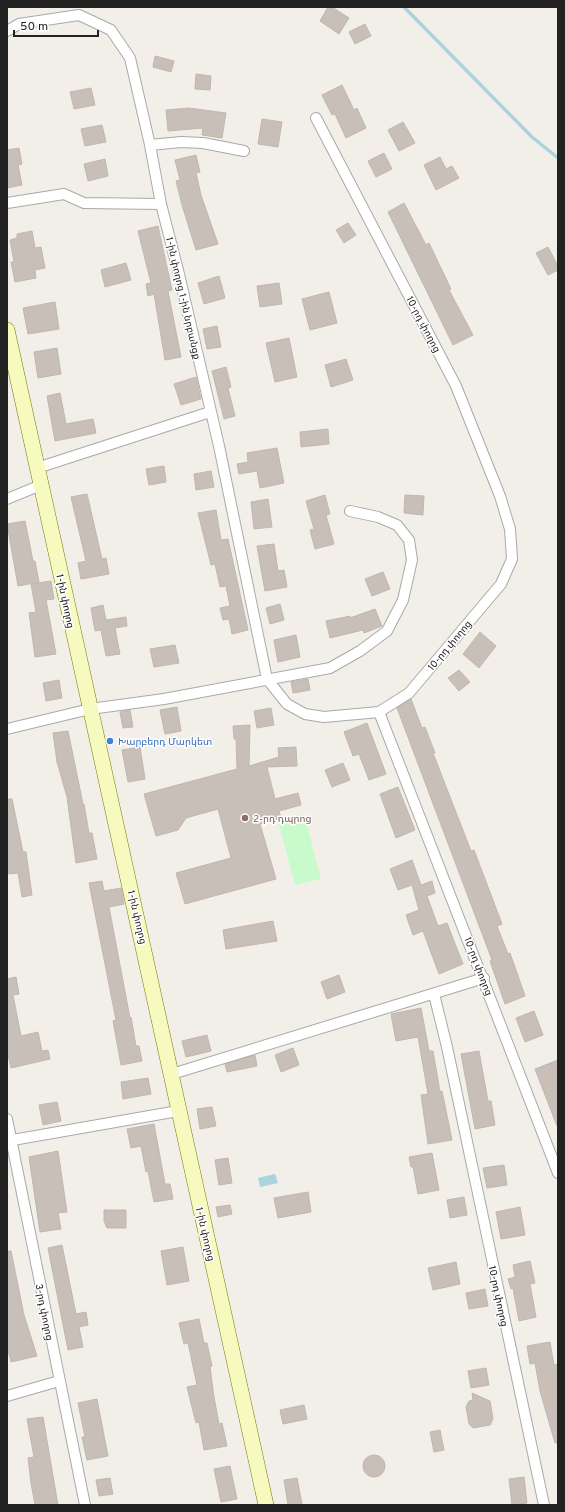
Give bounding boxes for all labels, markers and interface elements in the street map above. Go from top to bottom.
scale bar [14,12,98,38]
text: 50 m [20,19,48,35]
street label: 1-ին փողոց 1-ին նրբանցք [162,236,203,361]
street label: 10-րդ փողոց [402,294,443,355]
street label: 1-ին փողոց [52,573,77,630]
street label: 10-րդ փողոց [425,618,475,674]
marker: Խարբերդ Մարկետ [105,736,115,746]
place label: Խարբերդ Մարկետ [118,736,212,749]
marker: 2-րդ դպրոց [240,813,250,823]
place label: 2-րդ դպրոց [253,813,311,826]
street label: 1-ին փողոց [124,889,149,946]
street label: 10-րդ փողոց [460,935,495,998]
street label: 1-ին փողոց [192,1206,217,1263]
street label: 10-րդ փողոց [485,1265,510,1328]
street label: 3-րդ փողոց [32,1283,55,1342]

